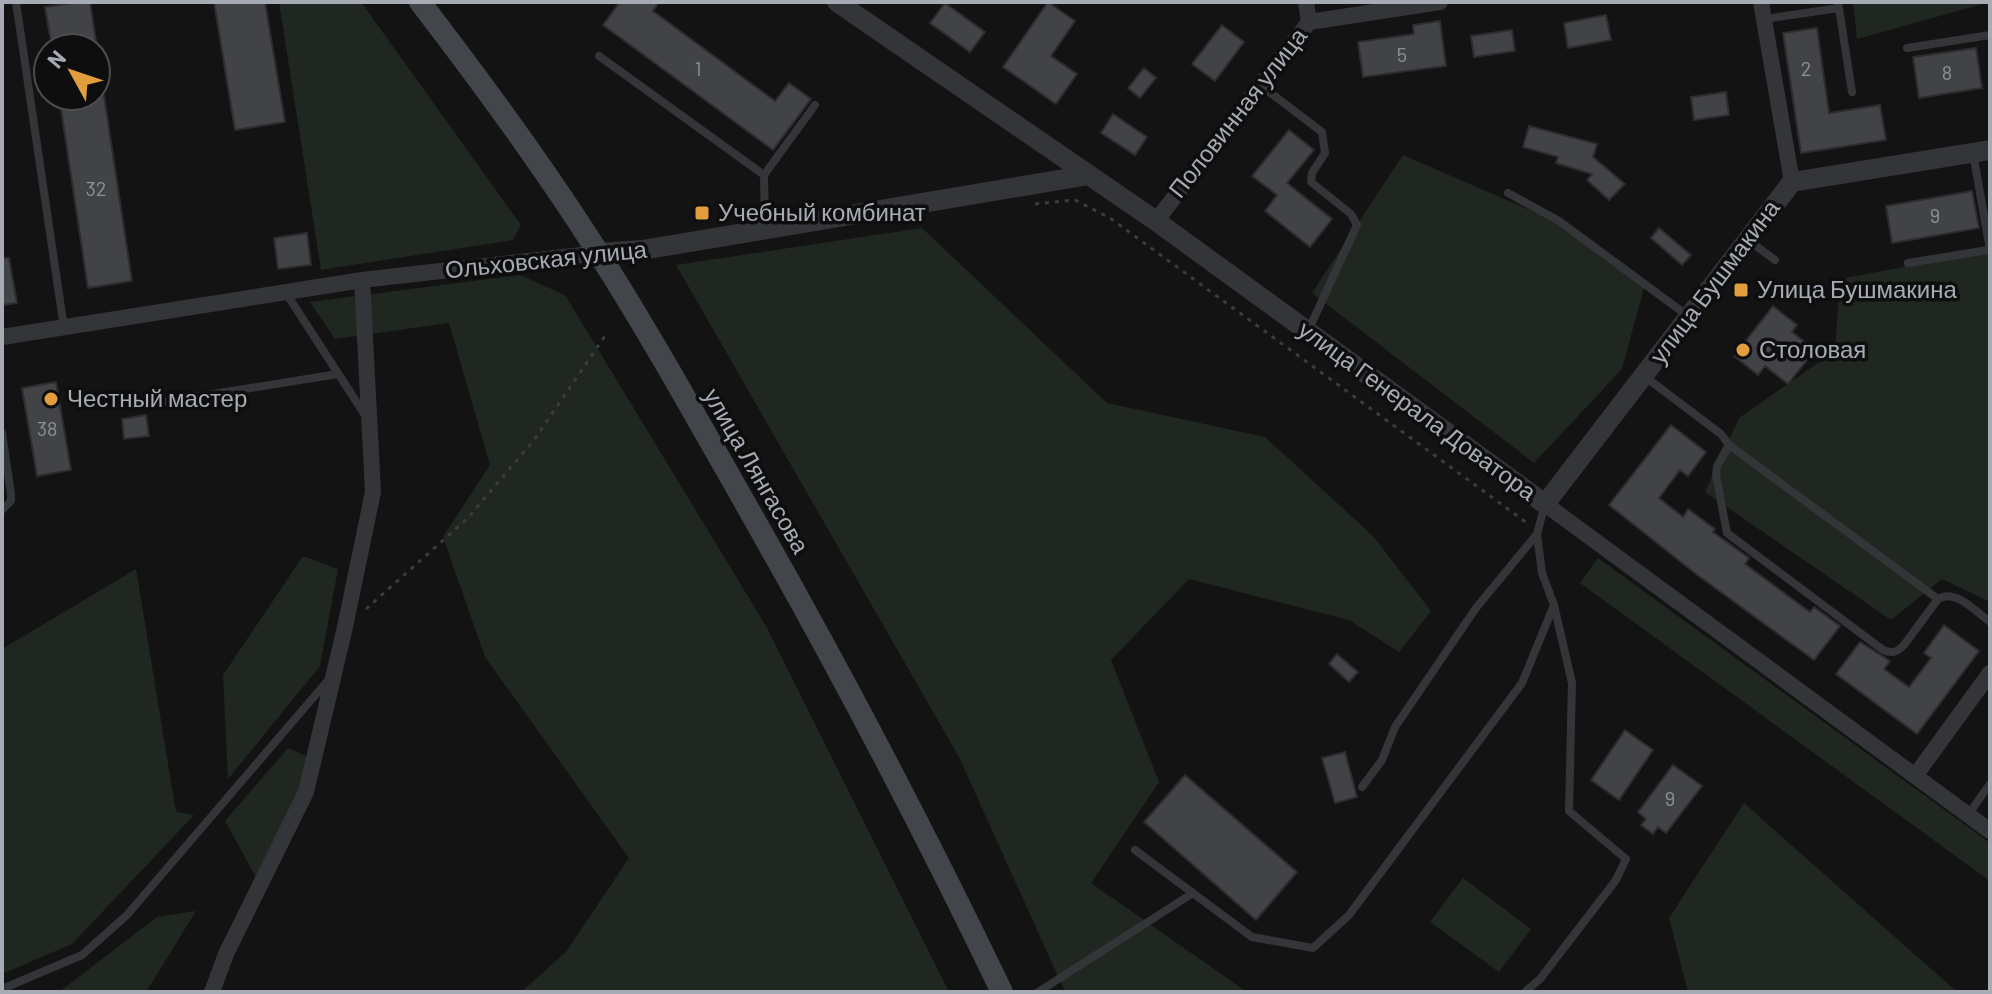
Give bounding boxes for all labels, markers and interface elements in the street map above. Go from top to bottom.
street label: Половинная улица [1162,21,1313,203]
north arrow [32,32,112,112]
house number: 5 [1397,42,1407,66]
text: N [41,45,71,72]
house number: 1 [695,56,702,80]
house number: 2 [1801,56,1811,80]
house number: 8 [1942,60,1952,84]
house number: 32 [85,176,107,200]
street label: улица Бушмакина [1643,193,1785,369]
place label: Учебный комбинат [718,197,926,226]
house number: 9 [1930,203,1940,227]
marker: Учебный комбинат [693,204,711,222]
street label: Ольховская улица [444,233,649,284]
place label: Улица Бушмакина [1757,274,1957,303]
marker: Улица Бушмакина [1732,281,1750,299]
street label: улица Генерала Доватора [1293,314,1543,506]
place label: Столовая [1759,334,1866,363]
marker: Столовая [1734,341,1752,359]
place label: Честный мастер [67,383,247,412]
street label: улица Лянгасова [698,383,817,559]
marker: Честный мастер [42,390,60,408]
house number: 38 [37,416,57,440]
house number: 9 [1665,786,1675,810]

